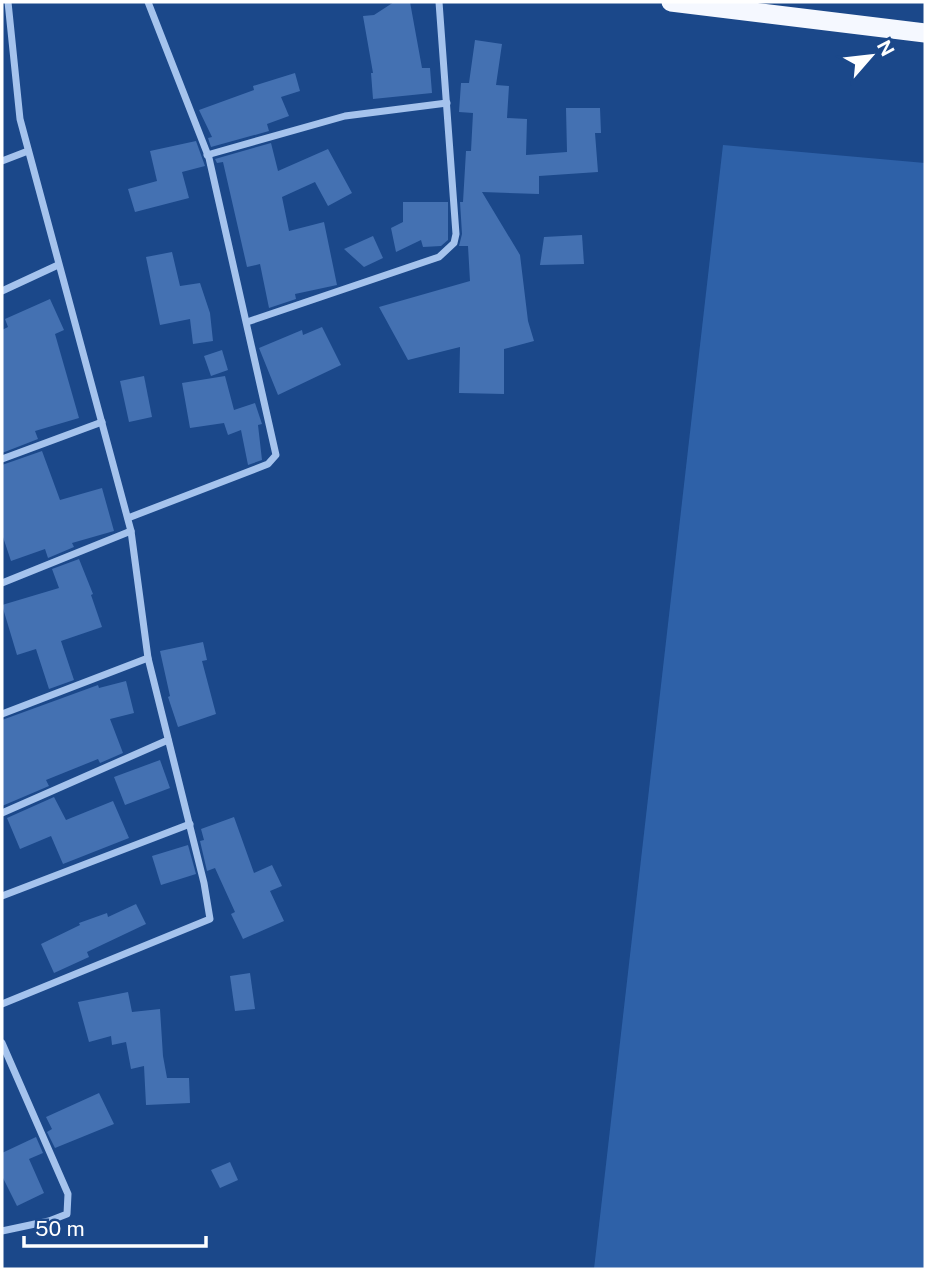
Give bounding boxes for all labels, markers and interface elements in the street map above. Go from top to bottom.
north arrow [836,21,906,91]
text: N [873,36,899,60]
scale bar [24,1204,206,1248]
text: 50 m [35,1216,85,1241]

